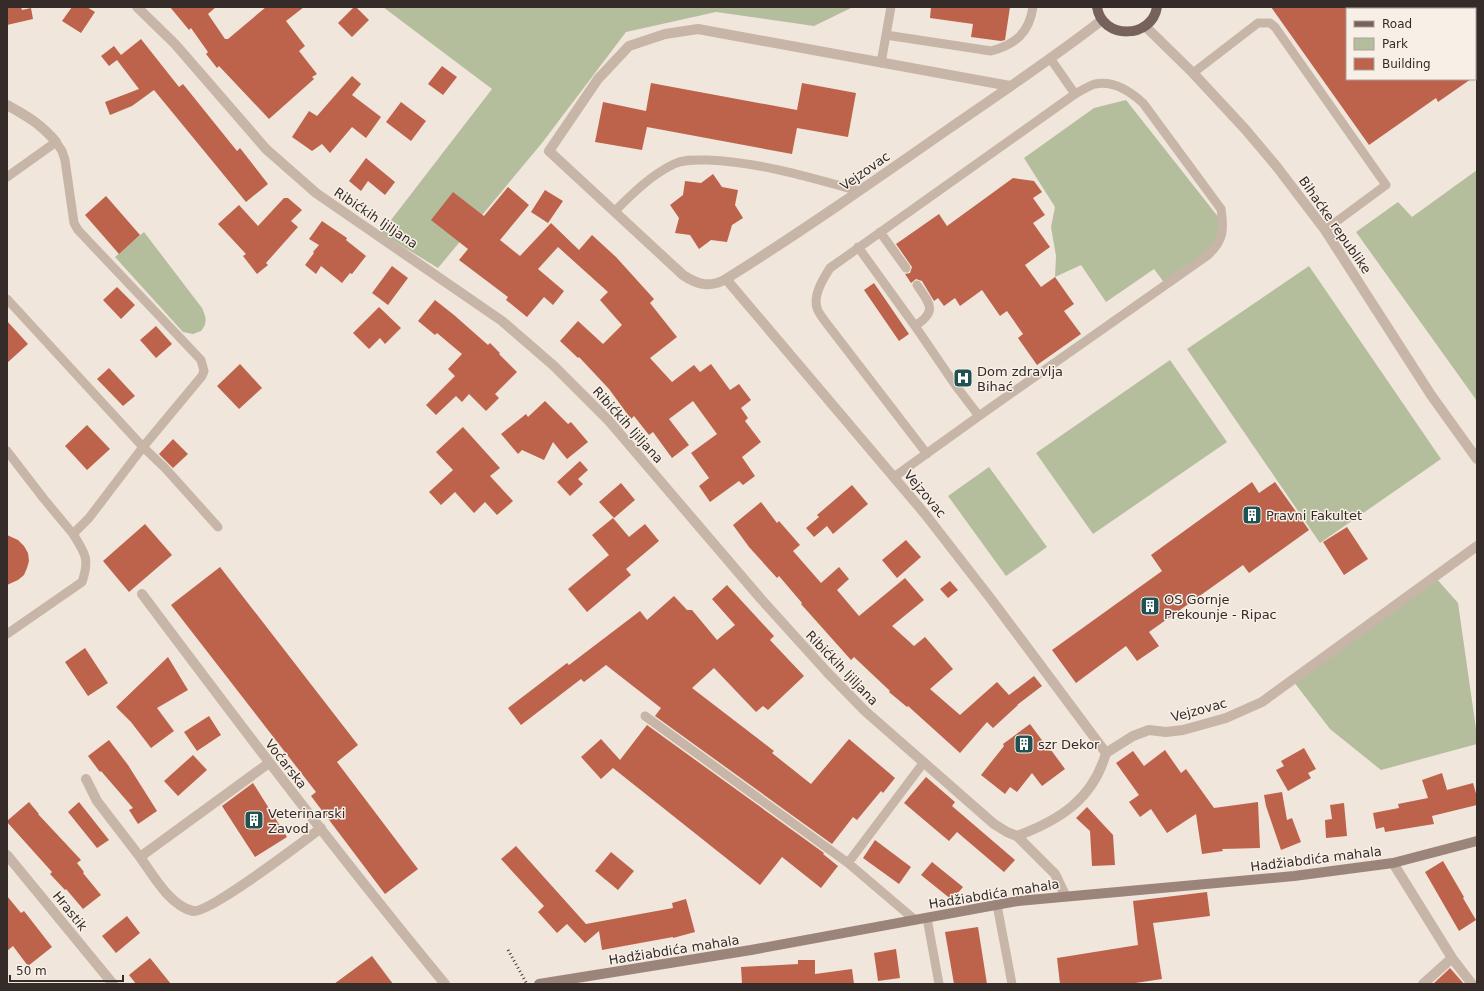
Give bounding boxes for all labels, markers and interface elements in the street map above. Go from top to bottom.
legend [1346,8,1476,80]
text: Road [1382,17,1412,31]
text: Park [1382,37,1408,51]
text: Building [1382,57,1431,71]
street label: Vejzovac [837,148,893,194]
street label: Bihaćke republike [1296,174,1374,276]
street label: Ribićkih ljiljana [331,185,421,251]
place label: Dom zdravlja Bihać [977,364,1063,394]
hospital icon: Dom zdravlja Bihać [952,367,974,389]
street label: Ribićkih ljiljana [590,384,666,466]
street label: Vejzovac [901,467,949,521]
building icon: Pravni Fakultet [1241,504,1263,526]
place label: Pravni Fakultet [1266,508,1362,523]
place label: OS Gornje Prekounje - Ripac [1164,592,1277,622]
building icon: OS Gornje Prekounje - Ripac [1139,595,1161,617]
street label: Ribićkih ljiljana [803,628,881,708]
street label: Vejzovac [1169,695,1229,725]
building icon: szr Dekor [1013,733,1035,755]
street label: Voćarska [262,736,310,792]
place label: szr Dekor [1038,737,1100,752]
place label: Veterinarski Zavod [268,806,345,836]
building icon: Veterinarski Zavod [243,809,265,831]
street label: Hadžiabdića mahala [1249,844,1383,874]
street label: Hadžiabdića mahala [928,876,1060,912]
street label: Hrastik [50,888,91,934]
street label: Hadžiabdića mahala [608,932,740,968]
scale bar [10,957,123,983]
text: 50 m [16,964,47,978]

